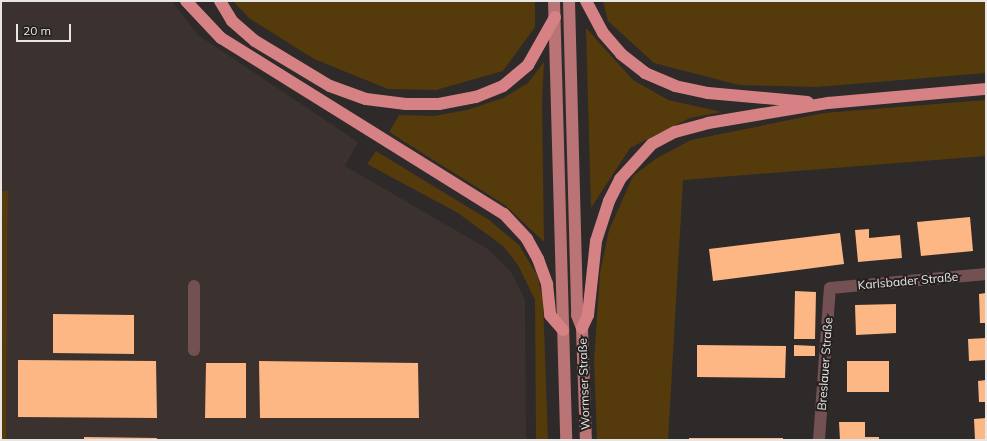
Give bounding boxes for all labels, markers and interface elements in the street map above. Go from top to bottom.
scale bar [18,16,73,42]
text: 20 m [23,23,51,38]
street label: Karlsbader Straße [857,269,959,293]
street label: Breslauer Straße [815,317,835,411]
street label: Wormser Straße [575,338,593,430]

